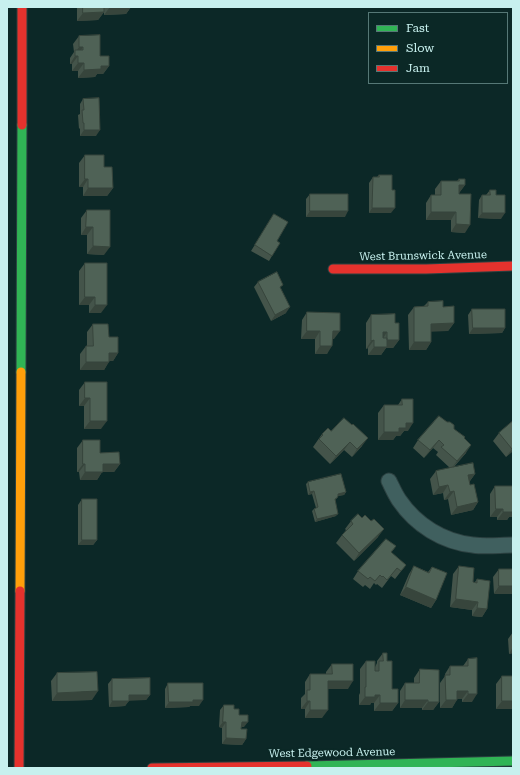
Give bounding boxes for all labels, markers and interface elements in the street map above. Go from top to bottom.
legend [368,12,508,84]
text: Fast [406,21,429,35]
text: Slow [406,41,434,55]
text: Jam [406,61,430,75]
street label: West Brunswick Avenue [359,248,487,264]
street label: West Edgewood Avenue [269,745,395,761]

